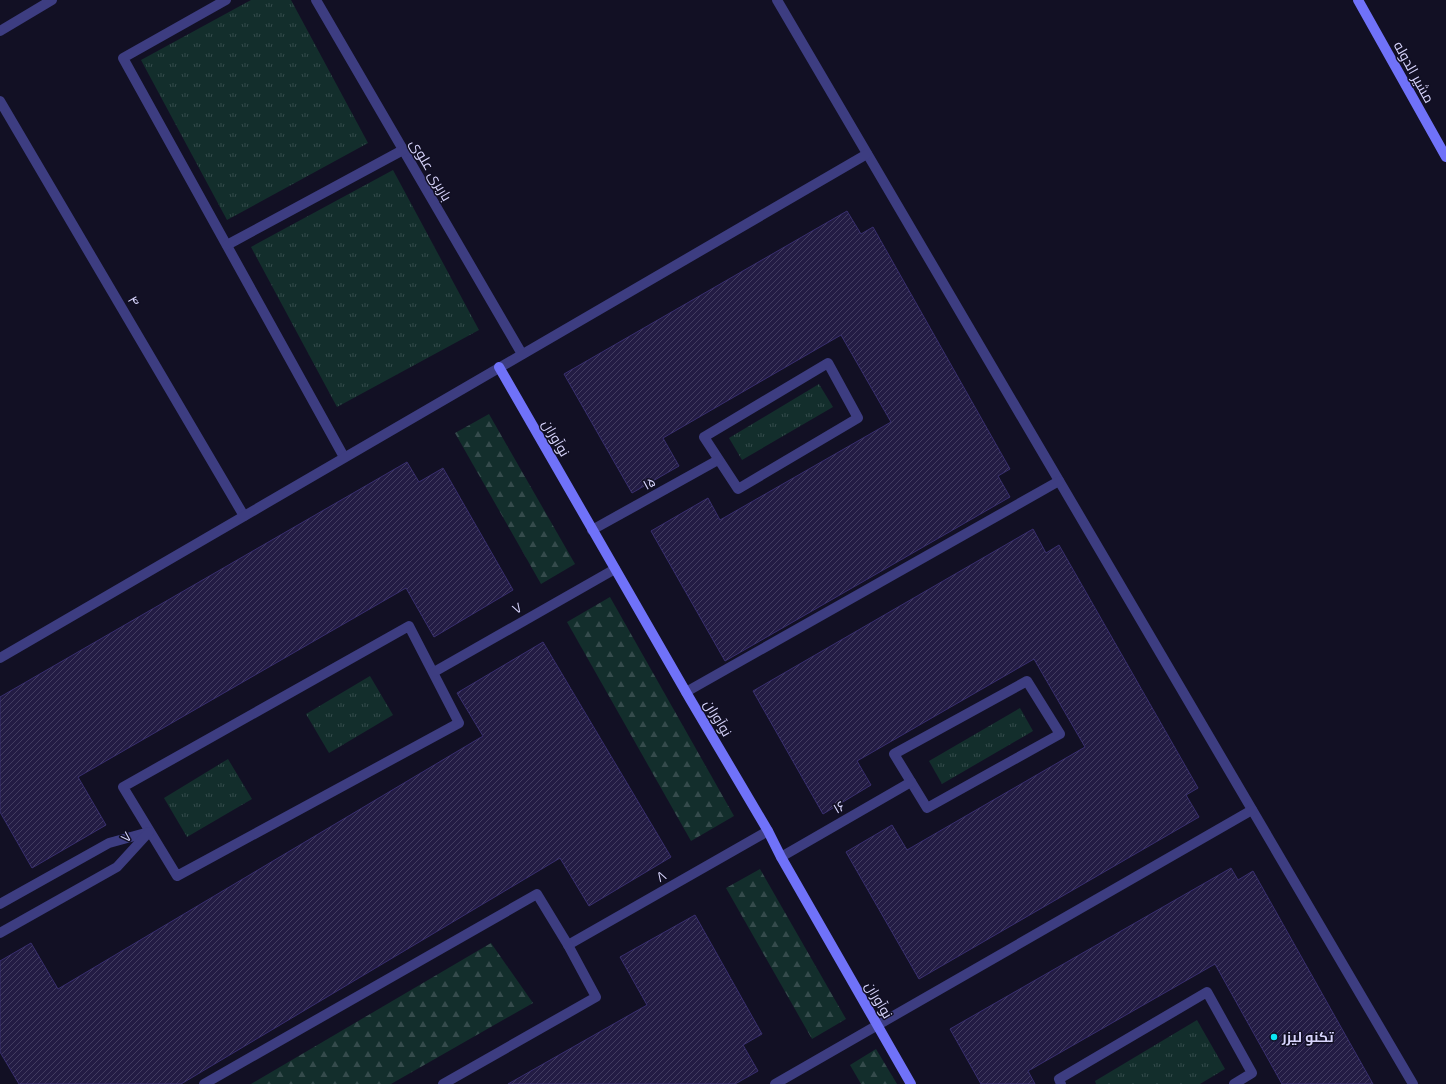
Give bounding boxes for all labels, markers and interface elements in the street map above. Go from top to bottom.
street label: مشیر الدوله [1391,38,1438,105]
street label: باربری علوی [407,136,456,204]
street label: ۴ [125,292,144,309]
street label: نوآوران [539,416,574,459]
street label: ۱۵ [639,472,658,493]
street label: ۷ [509,598,525,617]
street label: نوآوران [701,696,736,739]
street label: ۱۶ [830,796,848,817]
street label: ۷ [116,827,135,846]
street label: ۸ [653,866,669,885]
street label: نوآوران [862,978,897,1021]
place label: تکنو لیزر [1281,1028,1334,1046]
marker: تکنو لیزر [1269,1032,1279,1042]

